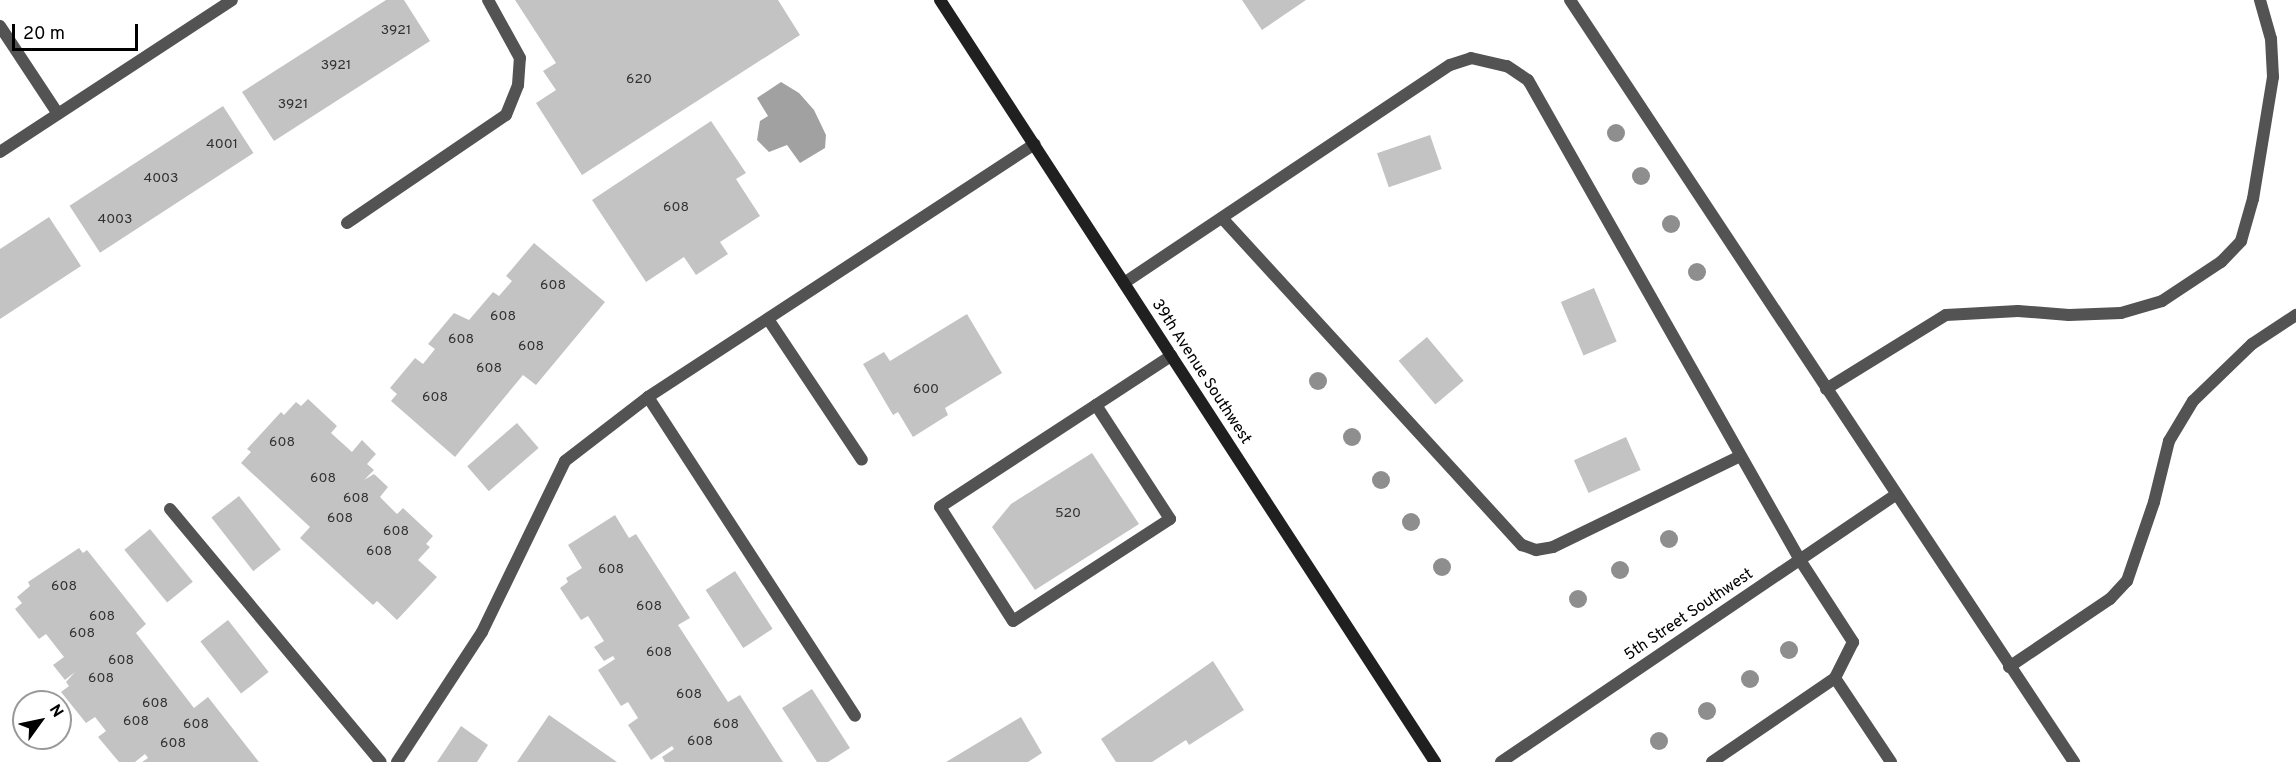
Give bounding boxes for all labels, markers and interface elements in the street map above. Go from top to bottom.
scale bar [15,12,141,50]
text: 20 m [23,23,65,46]
house number: 3921 [381,23,411,39]
house number: 3921 [321,58,351,74]
house number: 620 [626,72,652,88]
house number: 3921 [278,97,308,113]
house number: 4001 [206,137,238,153]
house number: 4003 [144,171,178,187]
house number: 608 [663,200,689,216]
house number: 4003 [98,212,132,228]
house number: 608 [540,278,566,294]
street label: 39th Avenue Southwest [1147,296,1255,448]
house number: 608 [490,309,516,325]
house number: 608 [448,332,474,348]
house number: 608 [518,339,544,355]
house number: 608 [476,361,502,377]
house number: 600 [913,382,939,398]
house number: 608 [422,390,448,406]
house number: 608 [269,435,295,451]
house number: 608 [310,471,336,487]
house number: 608 [343,491,369,507]
house number: 520 [1055,506,1081,522]
house number: 608 [327,511,353,527]
house number: 608 [383,524,409,540]
house number: 608 [366,544,392,560]
house number: 608 [598,562,624,578]
street label: 5th Street Southwest [1621,565,1757,665]
house number: 608 [51,579,77,595]
house number: 608 [636,599,662,615]
house number: 608 [89,609,115,625]
house number: 608 [69,626,95,642]
house number: 608 [646,645,672,661]
house number: 608 [108,653,134,669]
house number: 608 [88,671,114,687]
house number: 608 [676,687,702,703]
north arrow [12,690,72,750]
house number: 608 [142,696,168,712]
text: N [44,701,67,722]
house number: 608 [123,714,149,730]
house number: 608 [183,717,209,733]
house number: 608 [713,717,739,733]
house number: 608 [687,734,713,750]
house number: 608 [160,736,186,752]

